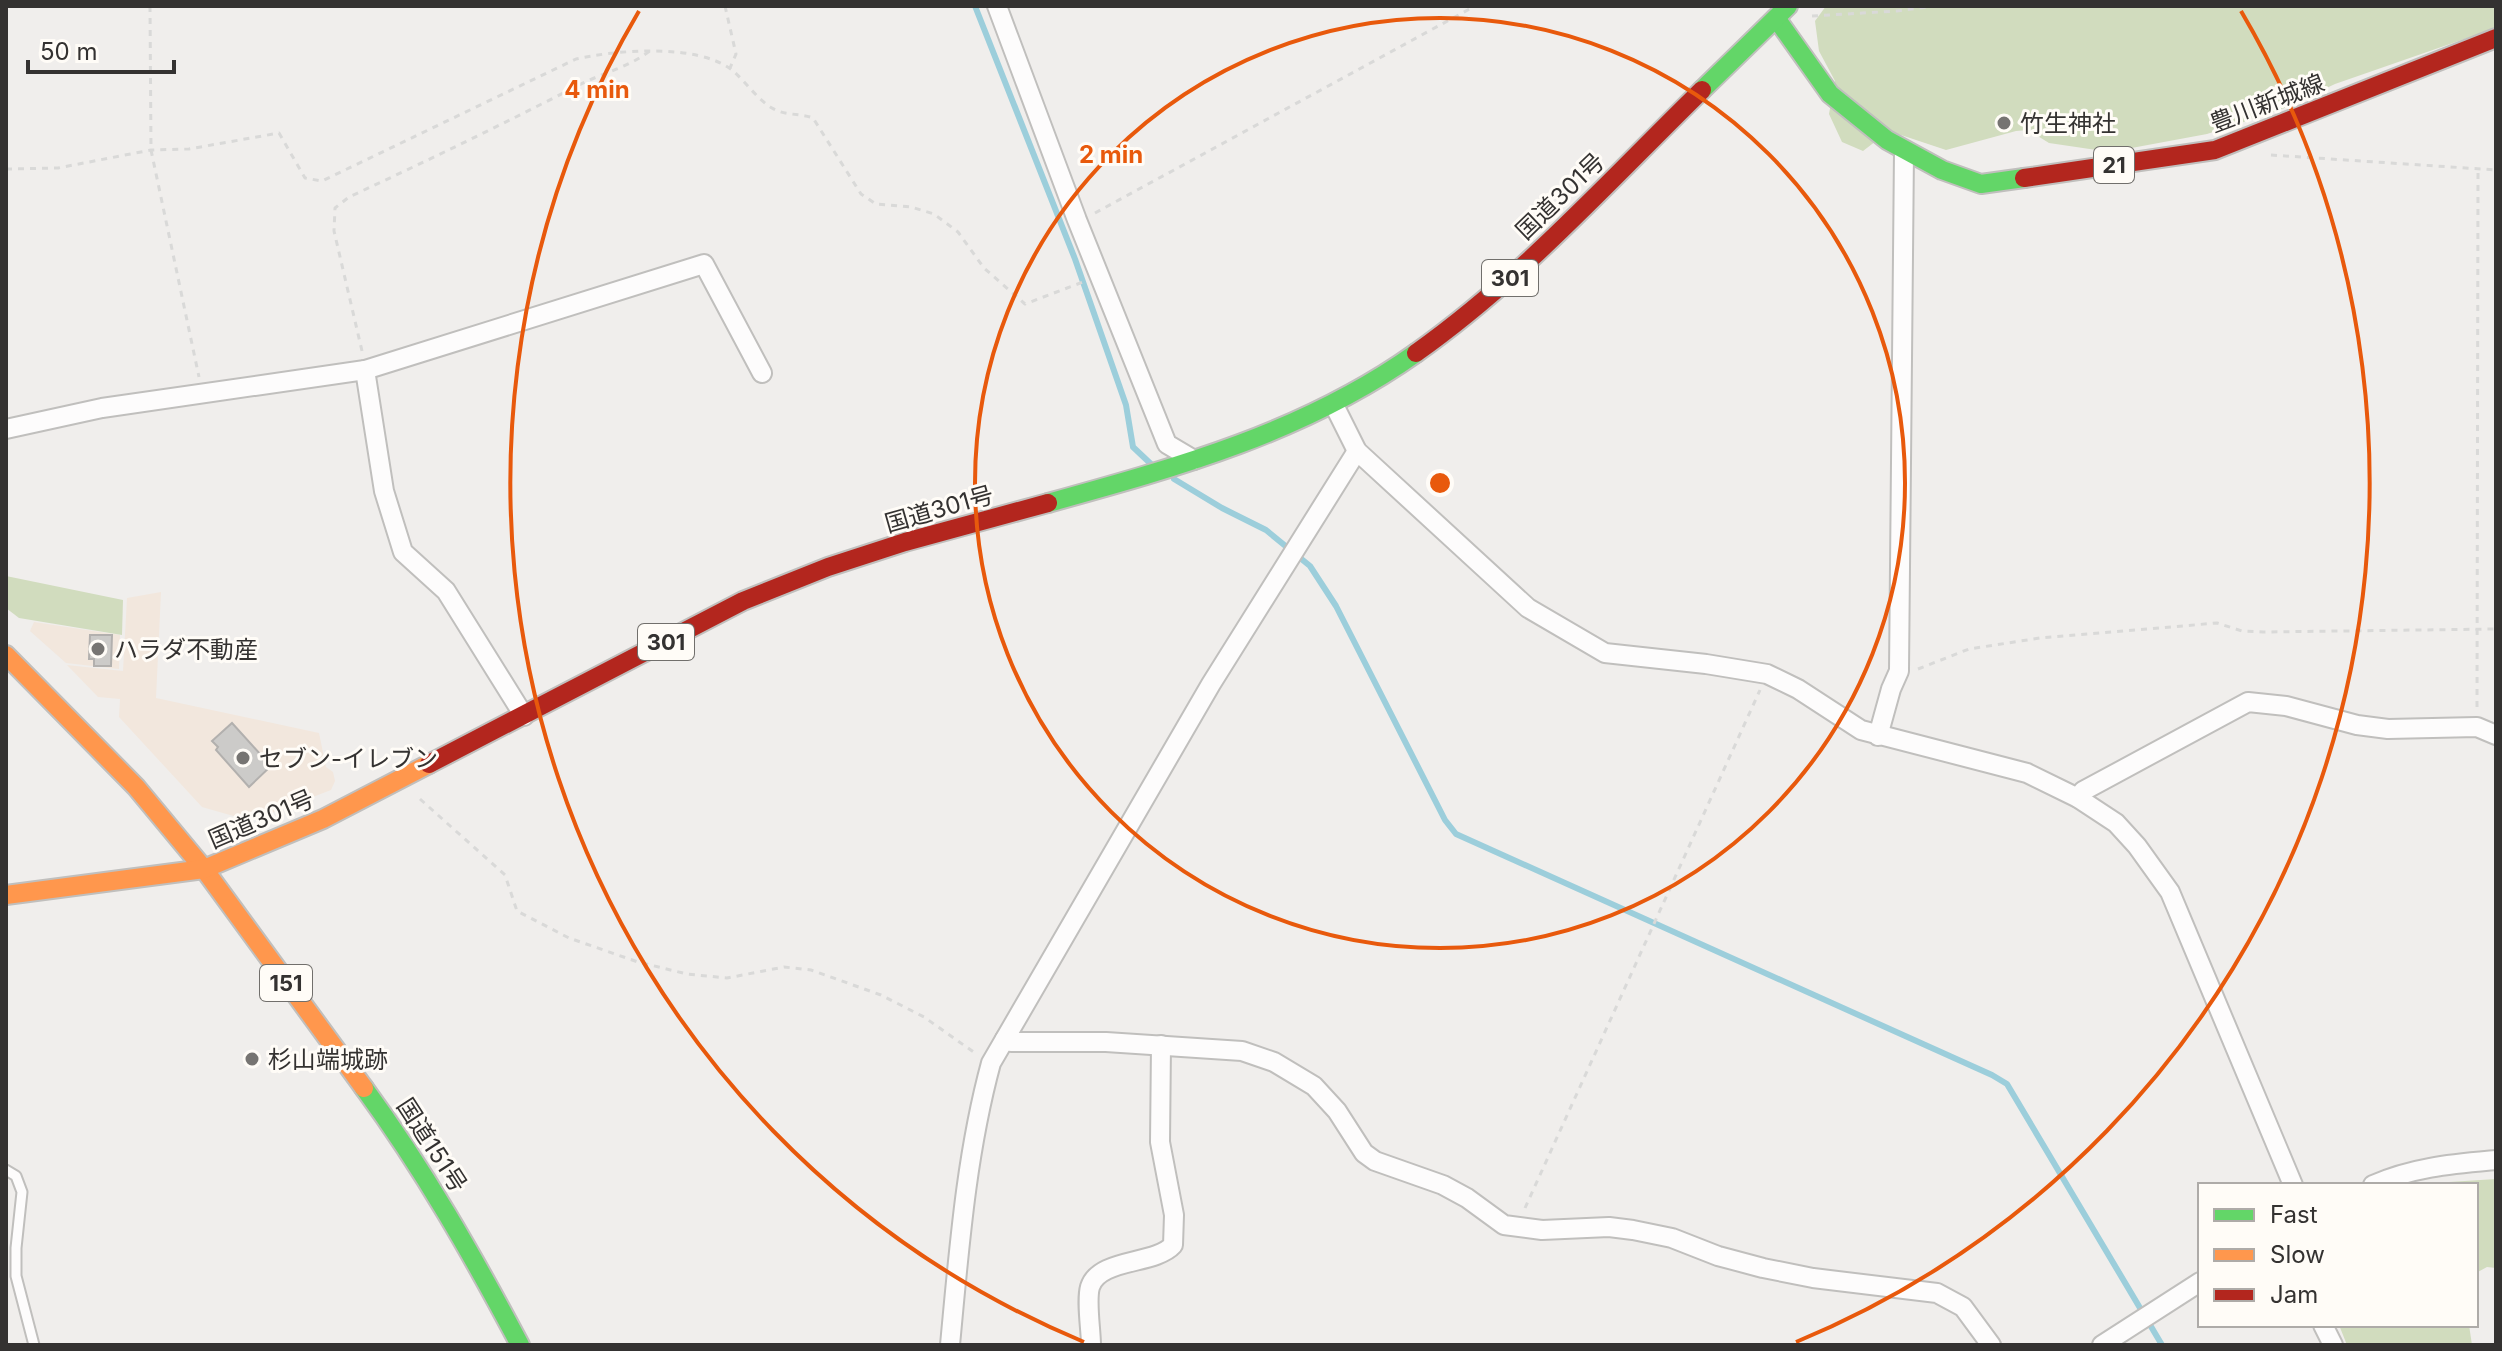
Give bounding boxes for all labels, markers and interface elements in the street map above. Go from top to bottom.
scale bar [28,24,174,74]
text: 50 m [40,37,98,66]
street label: 豊川新城線 [2206,68,2328,138]
text: 4 min [564,75,630,104]
place label: 竹生神社 [2020,109,2116,138]
marker: 竹生神社 [1995,114,2013,132]
text: 2 min [1079,140,1143,169]
street label: 国道301号 [1510,147,1610,245]
road number: 21 [2094,147,2134,183]
road number: 301 [1482,260,1538,296]
centre of rings [1426,469,1454,497]
street label: 国道301号 [881,480,997,538]
road number: 301 [638,624,694,660]
place label: ハラダ不動産 [114,635,258,664]
marker: ハラダ不動産 [89,640,107,658]
place label: セブン-イレブン [259,744,438,773]
marker: セブン-イレブン [234,749,252,767]
street label: 国道301号 [204,784,318,854]
road number: 151 [260,965,312,1001]
place label: 杉山端城跡 [268,1045,388,1074]
marker: 杉山端城跡 [243,1050,261,1068]
street label: 国道151号 [391,1093,473,1197]
legend [2198,1183,2478,1327]
text: Fast [2270,1200,2318,1229]
text: Slow [2270,1240,2325,1269]
text: Jam [2270,1280,2318,1309]

